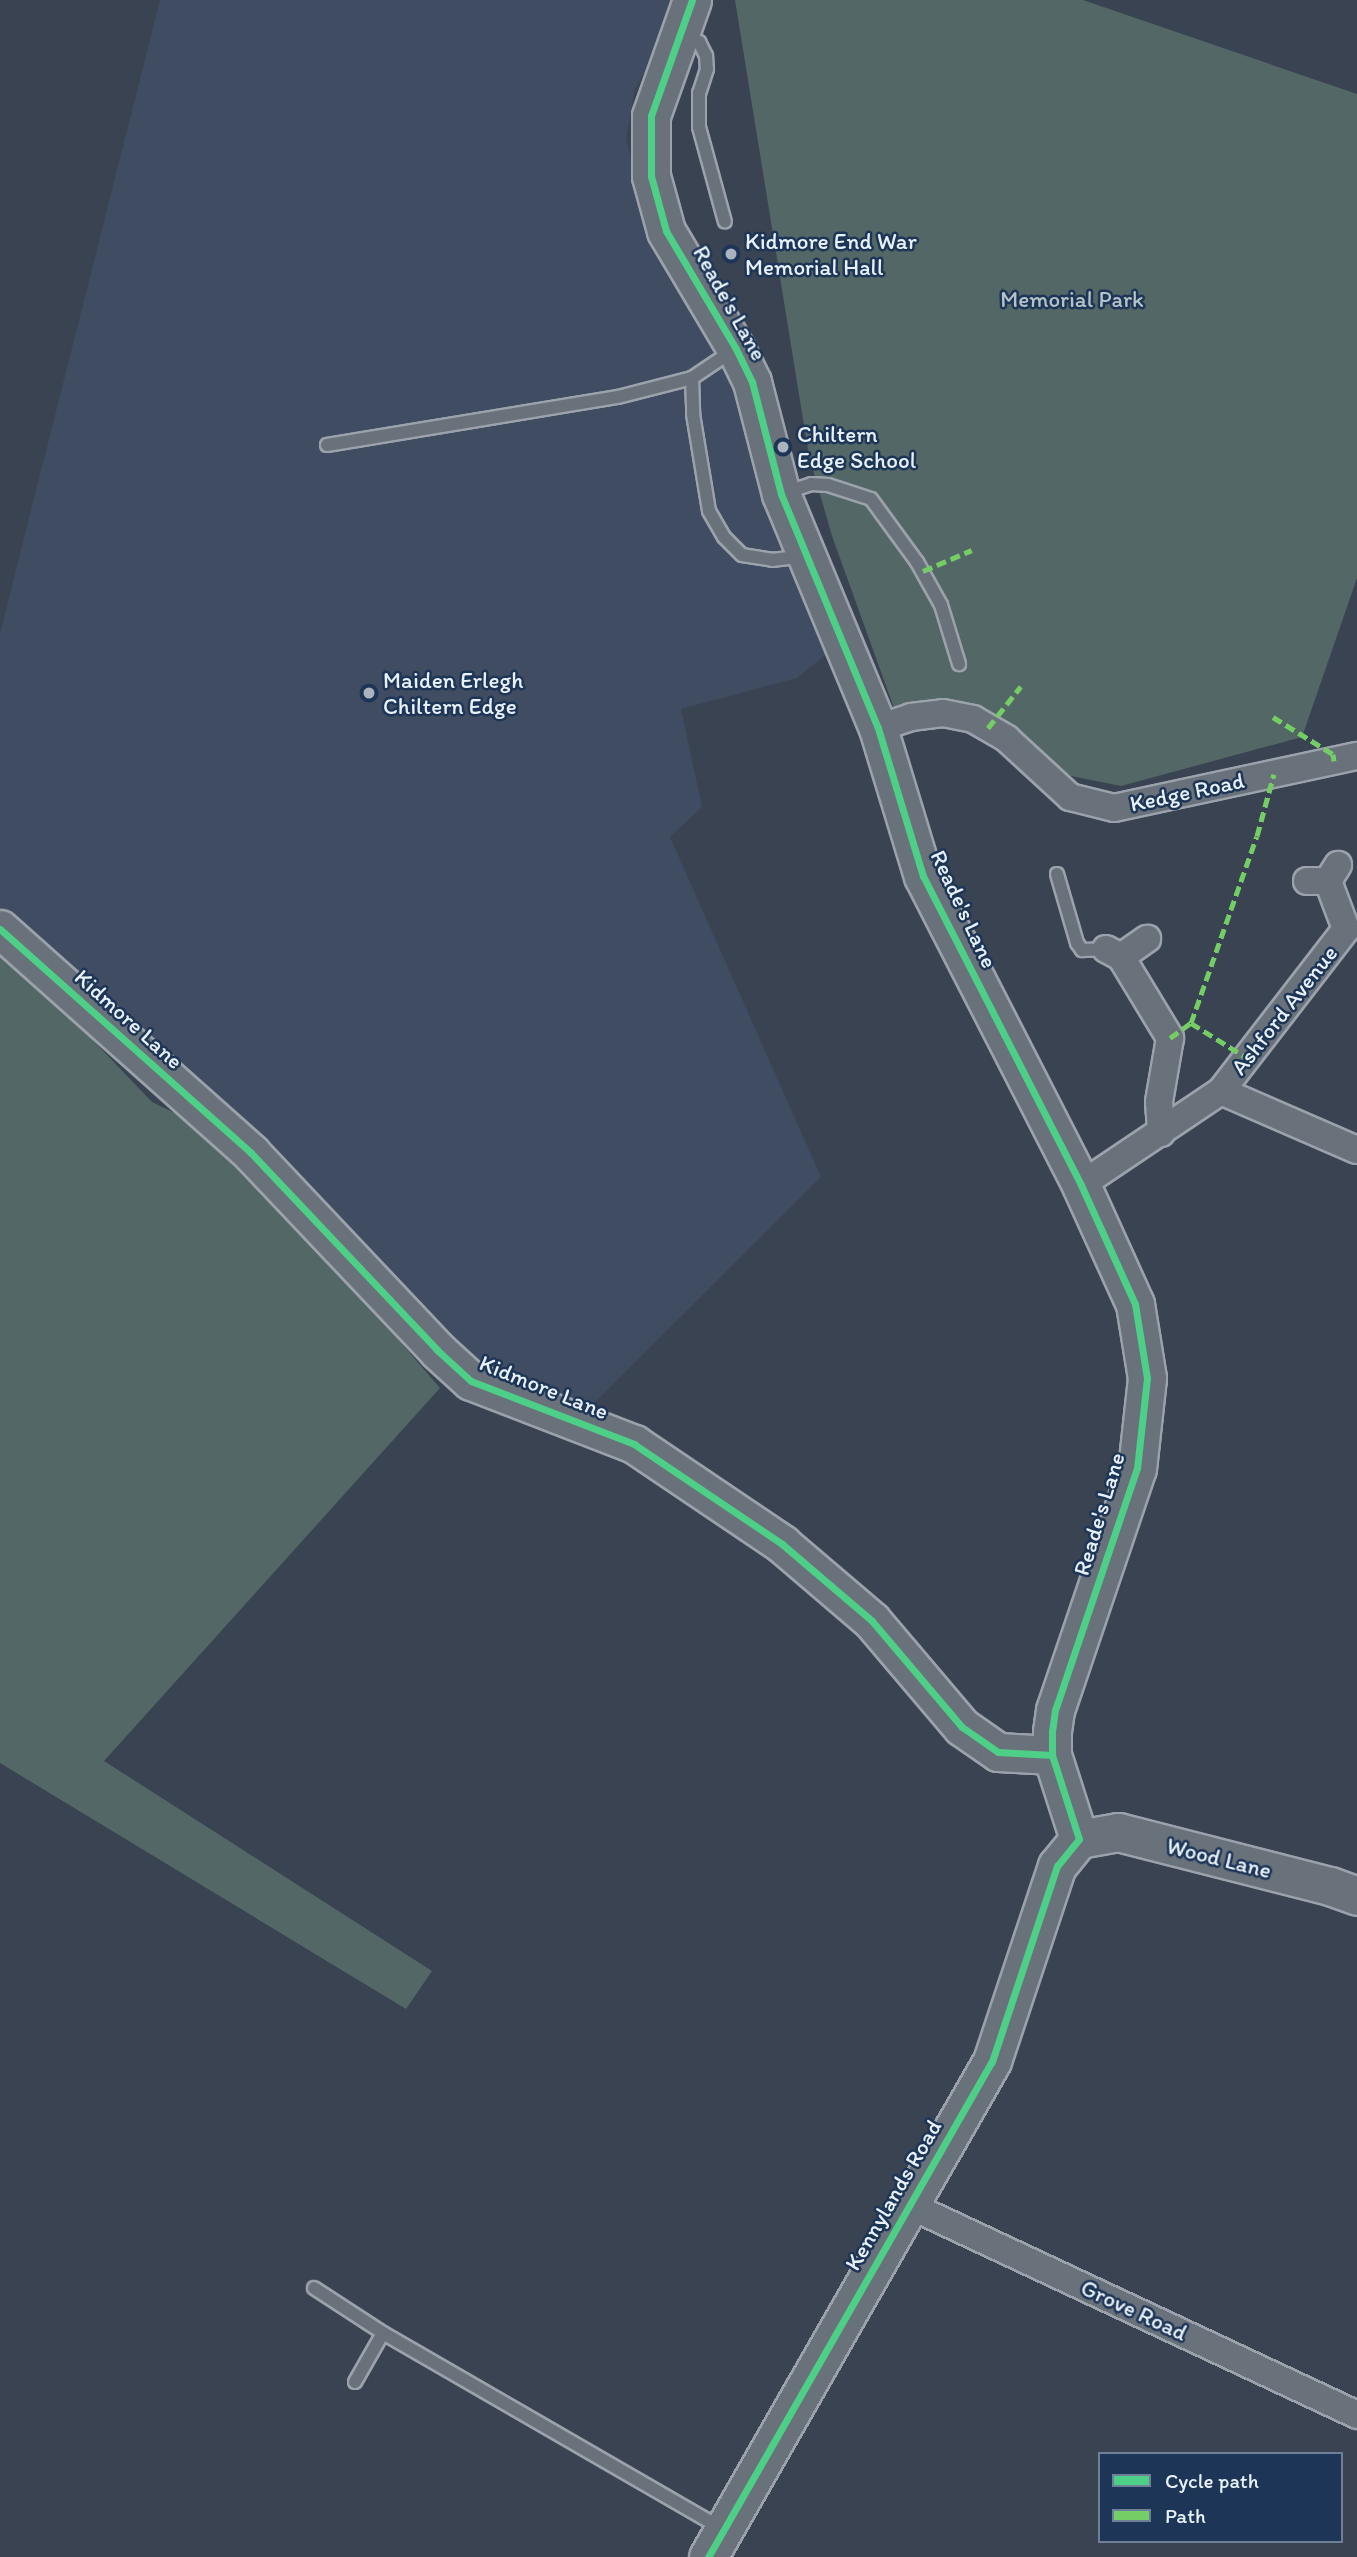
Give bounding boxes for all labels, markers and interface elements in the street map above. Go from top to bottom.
place label: Kidmore End War Memorial Hall [745,227,917,281]
street label: Reade's Lane [687,241,773,365]
marker: Kidmore End War Memorial Hall [723,246,739,262]
park label: Memorial Park [1000,285,1144,313]
place label: Chiltern Edge School [797,420,916,474]
marker: Chiltern Edge School [775,439,791,455]
place label: Maiden Erlegh Chiltern Edge [383,666,524,720]
marker: Maiden Erlegh Chiltern Edge [361,685,377,701]
street label: Kedge Road [1128,766,1246,818]
street label: Reade's Lane [925,846,1003,972]
street label: Ashford Avenue [1225,940,1343,1080]
street label: Kidmore Lane [69,963,189,1075]
street label: Kidmore Lane [476,1349,612,1425]
street label: Reade's Lane [1067,1449,1131,1579]
street label: Wood Lane [1163,1832,1275,1884]
street label: Kennylands Road [839,2115,947,2275]
street label: Grove Road [1077,2274,1191,2346]
legend [1098,2452,1343,2543]
text: Cycle path [1165,2468,1259,2493]
text: Path [1165,2503,1206,2528]

